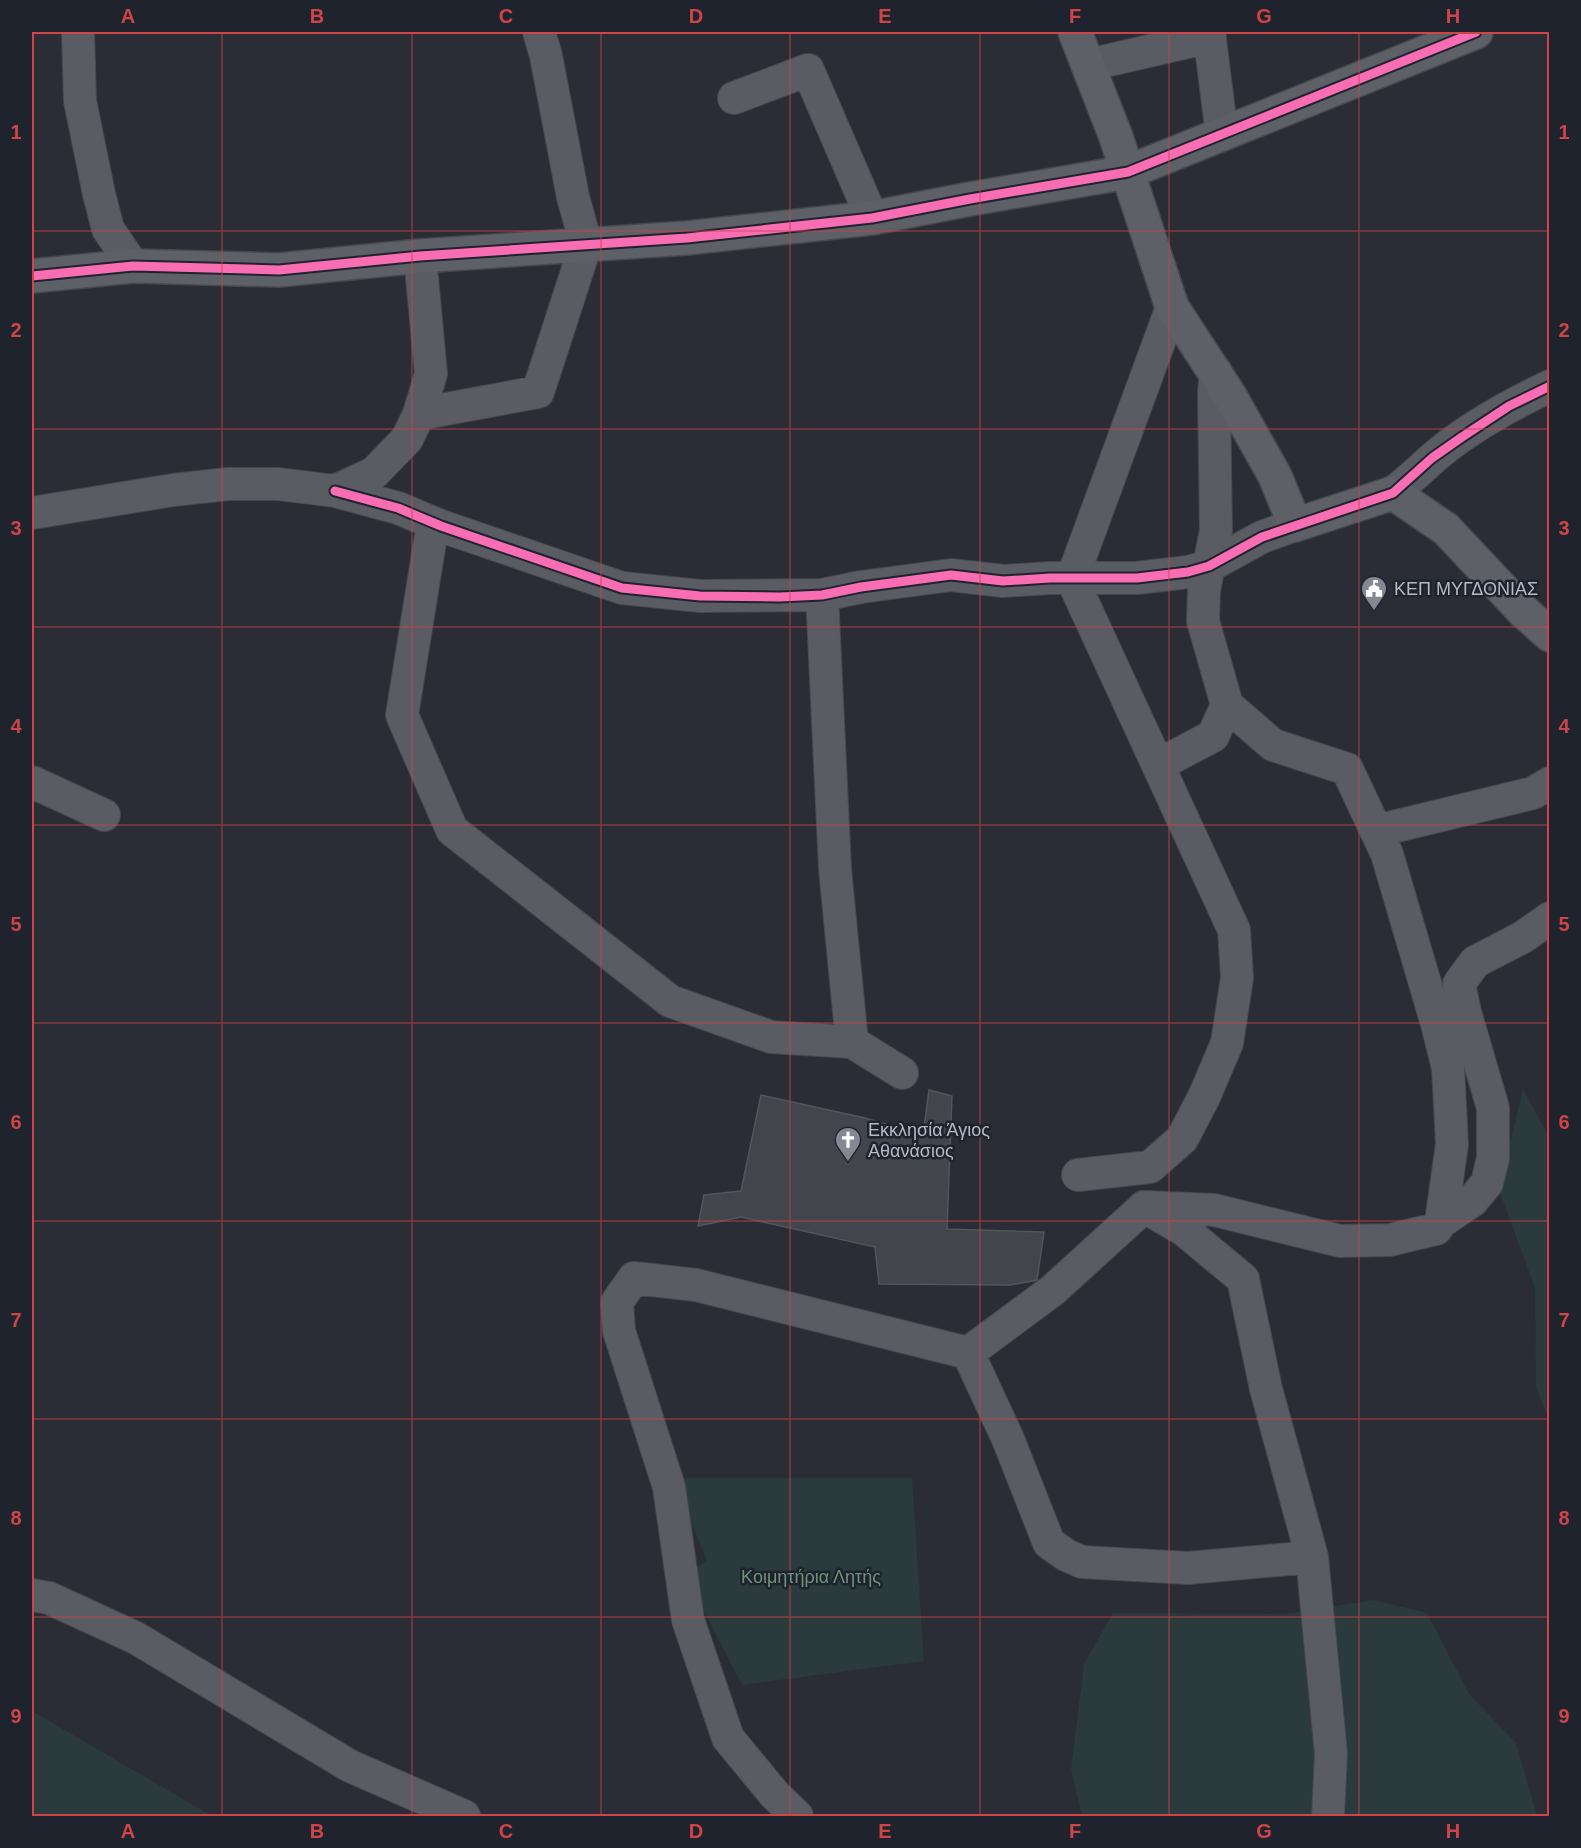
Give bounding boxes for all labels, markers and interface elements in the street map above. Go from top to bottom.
text: A [121,5,135,27]
text: B [310,5,324,27]
text: C [499,5,513,27]
text: D [689,5,703,27]
text: E [878,5,892,27]
text: F [1069,5,1081,27]
text: G [1256,5,1272,27]
text: H [1446,5,1460,27]
text: 1 [10,121,22,143]
text: 1 [1558,121,1570,143]
text: 2 [10,319,22,341]
text: 2 [1558,319,1570,341]
text: 3 [10,517,22,539]
text: 3 [1558,517,1570,539]
public building icon: ΚΕΠ ΜΥΓΔΟΝΙΑΣ [1359,574,1389,612]
place label: ΚΕΠ ΜΥΓΔΟΝΙΑΣ [1394,579,1538,599]
text: 4 [10,715,22,737]
text: 4 [1558,715,1570,737]
text: 5 [10,913,22,935]
text: 5 [1558,913,1570,935]
text: 6 [10,1111,22,1133]
text: 6 [1558,1111,1570,1133]
place label: Εκκλησία Άγιος Αθανάσιος [868,1120,990,1161]
church icon: Εκκλησία Άγιος Αθανάσιος [833,1125,863,1163]
text: 7 [10,1309,22,1331]
text: 7 [1558,1309,1570,1331]
text: 8 [10,1507,22,1529]
text: 8 [1558,1507,1570,1529]
park label: Κοιμητήρια Λητής [741,1567,881,1587]
text: 9 [10,1705,22,1727]
text: 9 [1558,1705,1570,1727]
text: A [121,1820,135,1842]
text: B [310,1820,324,1842]
text: C [499,1820,513,1842]
text: D [689,1820,703,1842]
text: E [878,1820,892,1842]
text: F [1069,1820,1081,1842]
text: G [1256,1820,1272,1842]
text: H [1446,1820,1460,1842]

